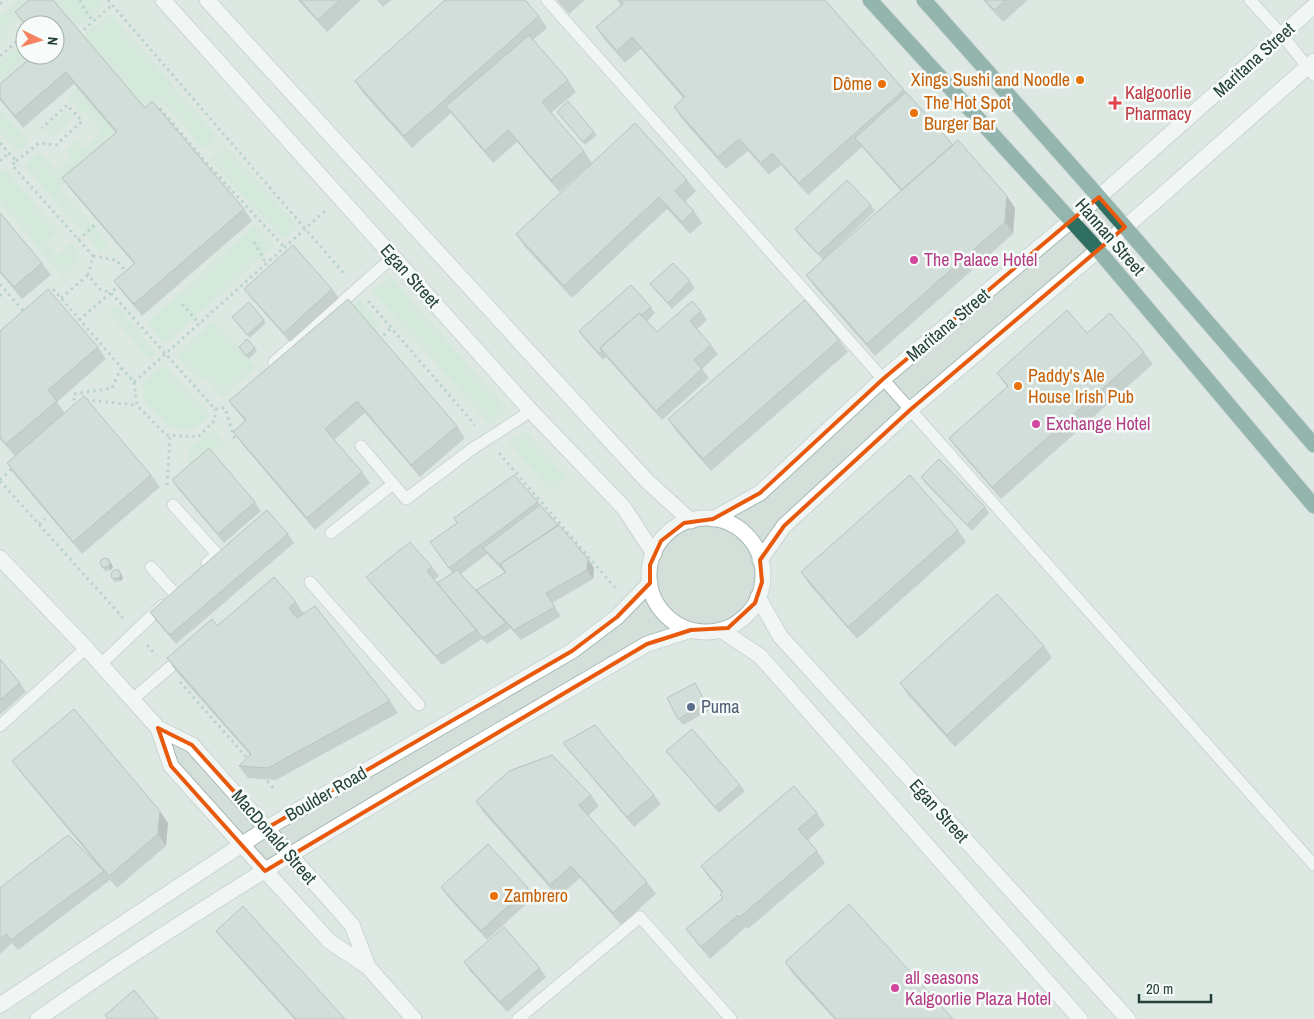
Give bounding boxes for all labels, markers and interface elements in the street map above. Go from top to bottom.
north arrow [15,15,65,65]
street label: Maritana Street [1207,16,1300,103]
text: N [44,36,62,46]
place label: Xings Sushi and Noodle [911,67,1070,92]
place label: Dôme [833,71,872,96]
marker: Xings Sushi and Noodle [1074,74,1086,86]
marker: Dôme [876,78,888,90]
place label: Kalgoorlie Pharmacy [1125,80,1192,126]
place label: The Hot Spot Burger Bar [924,90,1011,136]
marker: Kalgoorlie Pharmacy [1109,97,1121,109]
marker: The Hot Spot Burger Bar [908,107,920,119]
street label: Hannan Street [1070,193,1151,281]
street label: Egan Street [375,238,446,313]
place label: The Palace Hotel [924,247,1037,272]
marker: The Palace Hotel [908,254,920,266]
street label: Maritana Street [901,282,995,367]
place label: Paddy's Ale House Irish Pub [1028,363,1134,409]
marker: Paddy's Ale House Irish Pub [1012,380,1024,392]
place label: Exchange Hotel [1046,411,1150,436]
marker: Exchange Hotel [1030,418,1042,430]
place label: Puma [701,694,740,719]
marker: Puma [685,701,697,713]
street label: Boulder Road [280,760,371,827]
street label: Egan Street [904,773,975,848]
street label: MacDonald Street [226,784,323,889]
place label: Zambrero [504,883,568,908]
marker: Zambrero [488,890,500,902]
place label: all seasons Kalgoorlie Plaza Hotel [905,965,1051,1011]
scale bar [1139,972,1212,1004]
text: 20 m [1146,978,1173,999]
marker: all seasons Kalgoorlie Plaza Hotel [889,982,901,994]

